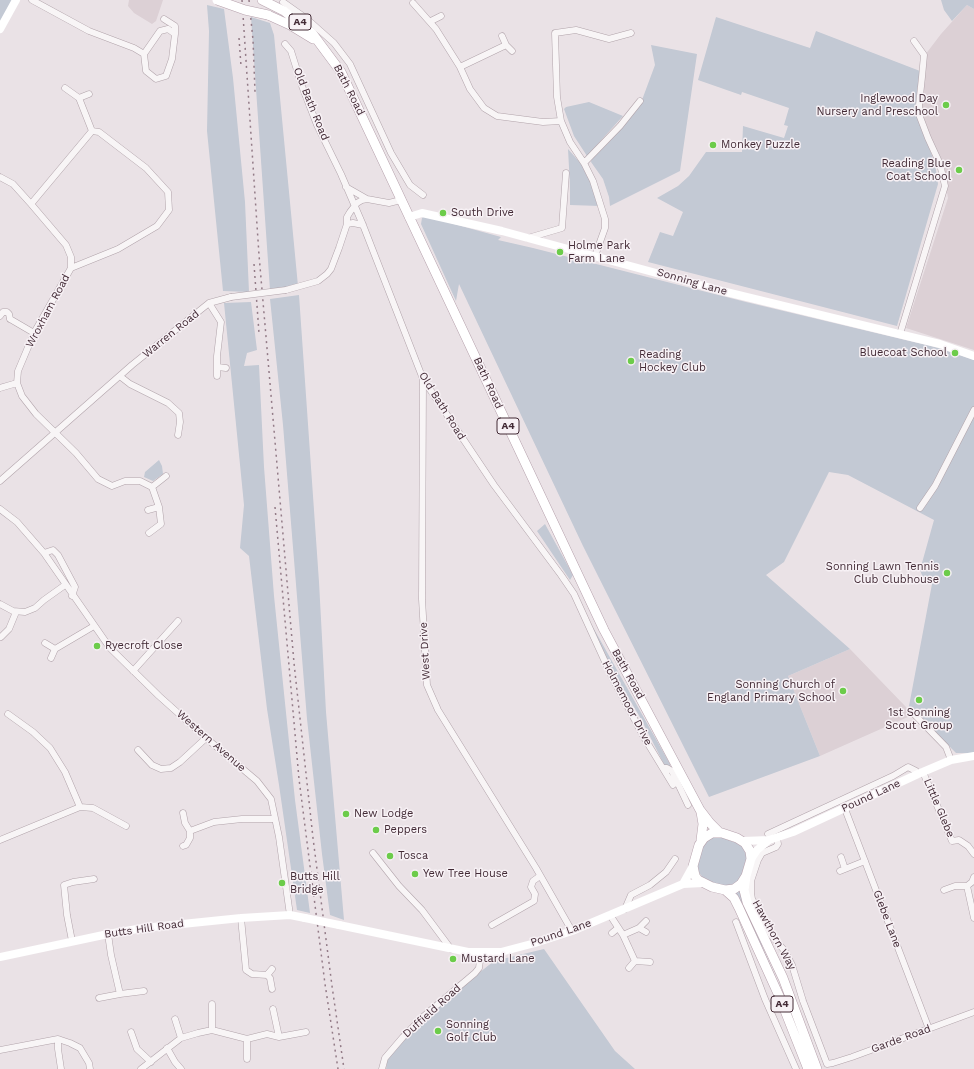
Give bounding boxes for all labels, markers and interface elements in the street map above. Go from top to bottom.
road number: A4 [289,14,311,30]
street label: Bath Road [331,62,367,118]
street label: Old Bath Road [290,66,332,142]
place label: Inglewood Day Nursery and Preschool [817,92,938,118]
marker: Inglewood Day Nursery and Preschool [941,100,951,110]
place label: Monkey Puzzle [721,138,800,152]
marker: Monkey Puzzle [708,140,718,150]
place label: Reading Blue Coat School [881,157,951,183]
marker: Reading Blue Coat School [954,165,964,175]
place label: South Drive [451,206,514,220]
marker: South Drive [438,208,448,218]
place label: Holme Park Farm Lane [568,239,630,265]
marker: Holme Park Farm Lane [555,247,565,257]
street label: Sonning Lane [655,266,729,298]
street label: Wroxham Road [23,272,73,350]
street label: Warren Road [140,307,202,361]
place label: Bluecoat School [860,346,947,360]
place label: Reading Hockey Club [639,348,706,374]
marker: Bluecoat School [950,348,960,358]
street label: Bath Road [470,355,506,411]
marker: Reading Hockey Club [626,356,636,366]
street label: Old Bath Road [416,370,468,442]
road number: A4 [497,418,519,434]
place label: Sonning Lawn Tennis Club Clubhouse [826,560,939,586]
marker: Sonning Lawn Tennis Club Clubhouse [942,568,952,578]
street label: West Drive [417,622,433,680]
place label: Ryecroft Close [105,639,183,653]
marker: Ryecroft Close [92,641,102,651]
street label: Bath Road [609,647,647,701]
street label: Holmemoor Drive [599,658,655,748]
place label: Sonning Church of England Primary School [707,678,835,704]
marker: Sonning Church of England Primary School [838,686,848,696]
marker: 1st Sonning Scout Group [914,695,924,705]
place label: 1st Sonning Scout Group [885,706,953,732]
street label: Western Avenue [174,707,248,775]
street label: Pound Lane [839,777,903,815]
street label: Little Glebe [921,777,957,839]
place label: New Lodge [354,807,413,821]
marker: New Lodge [341,809,351,819]
place label: Peppers [384,823,427,837]
marker: Peppers [371,825,381,835]
place label: Tosca [398,849,428,863]
marker: Tosca [385,851,395,861]
place label: Yew Tree House [423,867,508,881]
marker: Yew Tree House [410,869,420,879]
place label: Butts Hill Bridge [290,870,340,896]
marker: Butts Hill Bridge [277,878,287,888]
street label: Glebe Lane [870,888,904,950]
street label: Hawthorn Way [749,898,799,972]
street label: Pound Lane [529,916,593,950]
street label: Butts Hill Road [103,917,185,941]
place label: Mustard Lane [461,952,535,966]
marker: Mustard Lane [448,954,458,964]
street label: Duffield Road [400,982,464,1040]
road number: A4 [771,996,793,1012]
place label: Sonning Golf Club [446,1018,497,1044]
street label: Garde Road [869,1022,933,1056]
marker: Sonning Golf Club [433,1026,443,1036]

